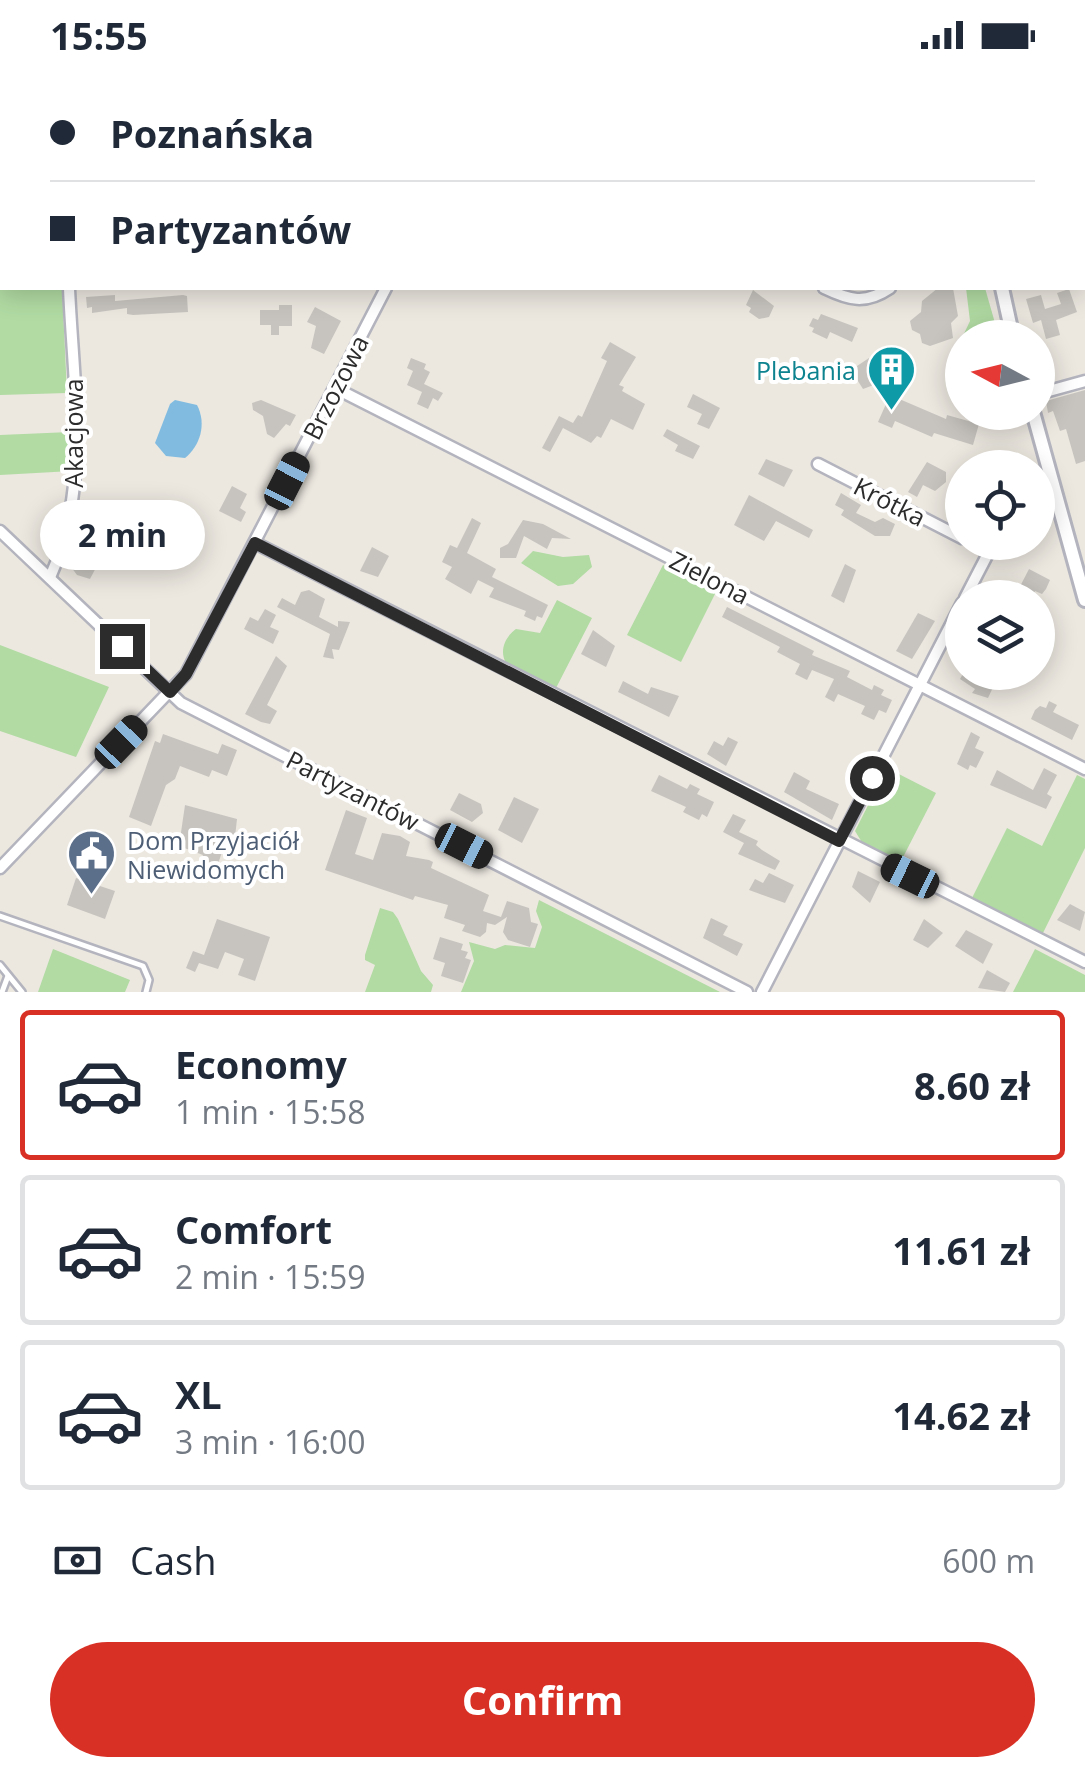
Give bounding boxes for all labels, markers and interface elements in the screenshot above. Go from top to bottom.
text: 15:55 [50,9,148,61]
text: Poznańska [110,107,314,159]
text: Partyzantów [110,203,351,255]
north arrow [945,320,1055,430]
map controls [945,320,1055,690]
street label: Brzozowa [294,329,376,445]
building icon: Plebania [865,344,917,412]
place label: Plebania [756,353,856,387]
street label: Akacjowa [56,378,90,488]
car [260,447,314,515]
button: locate [945,450,1055,560]
street label: Krótka [848,468,932,534]
callout: 2 min [39,501,204,571]
text: 2 min [78,513,167,556]
street label: Zielona [664,543,756,611]
button: layers [945,580,1055,690]
route end [100,624,145,669]
car [89,710,153,774]
street label: Partyzantów [281,742,426,838]
route start [850,756,895,801]
car [430,819,498,873]
place label: Dom Przyjaciół Niewidomych [127,823,300,886]
public building icon: Dom Przyjaciół Niewidomych [66,828,118,896]
car [876,849,944,903]
text: Economy [175,1038,347,1090]
icon: car [55,1040,145,1130]
text: 8.60 zł [914,1059,1030,1111]
text: 1 min · 15:58 [175,1090,366,1133]
text: Comfort [175,1203,332,1255]
icon: car [55,1205,145,1295]
text: 11.61 zł [892,1224,1030,1276]
text: 2 min · 15:59 [175,1255,366,1298]
text: XL [175,1368,222,1420]
icon: car [55,1370,145,1460]
text: 14.62 zł [892,1389,1030,1441]
text: 3 min · 16:00 [175,1420,366,1463]
icon: cash [50,1533,105,1588]
text: Cash [130,1534,216,1586]
text: 600 m [942,1539,1035,1582]
button: Confirm [50,1642,1035,1757]

